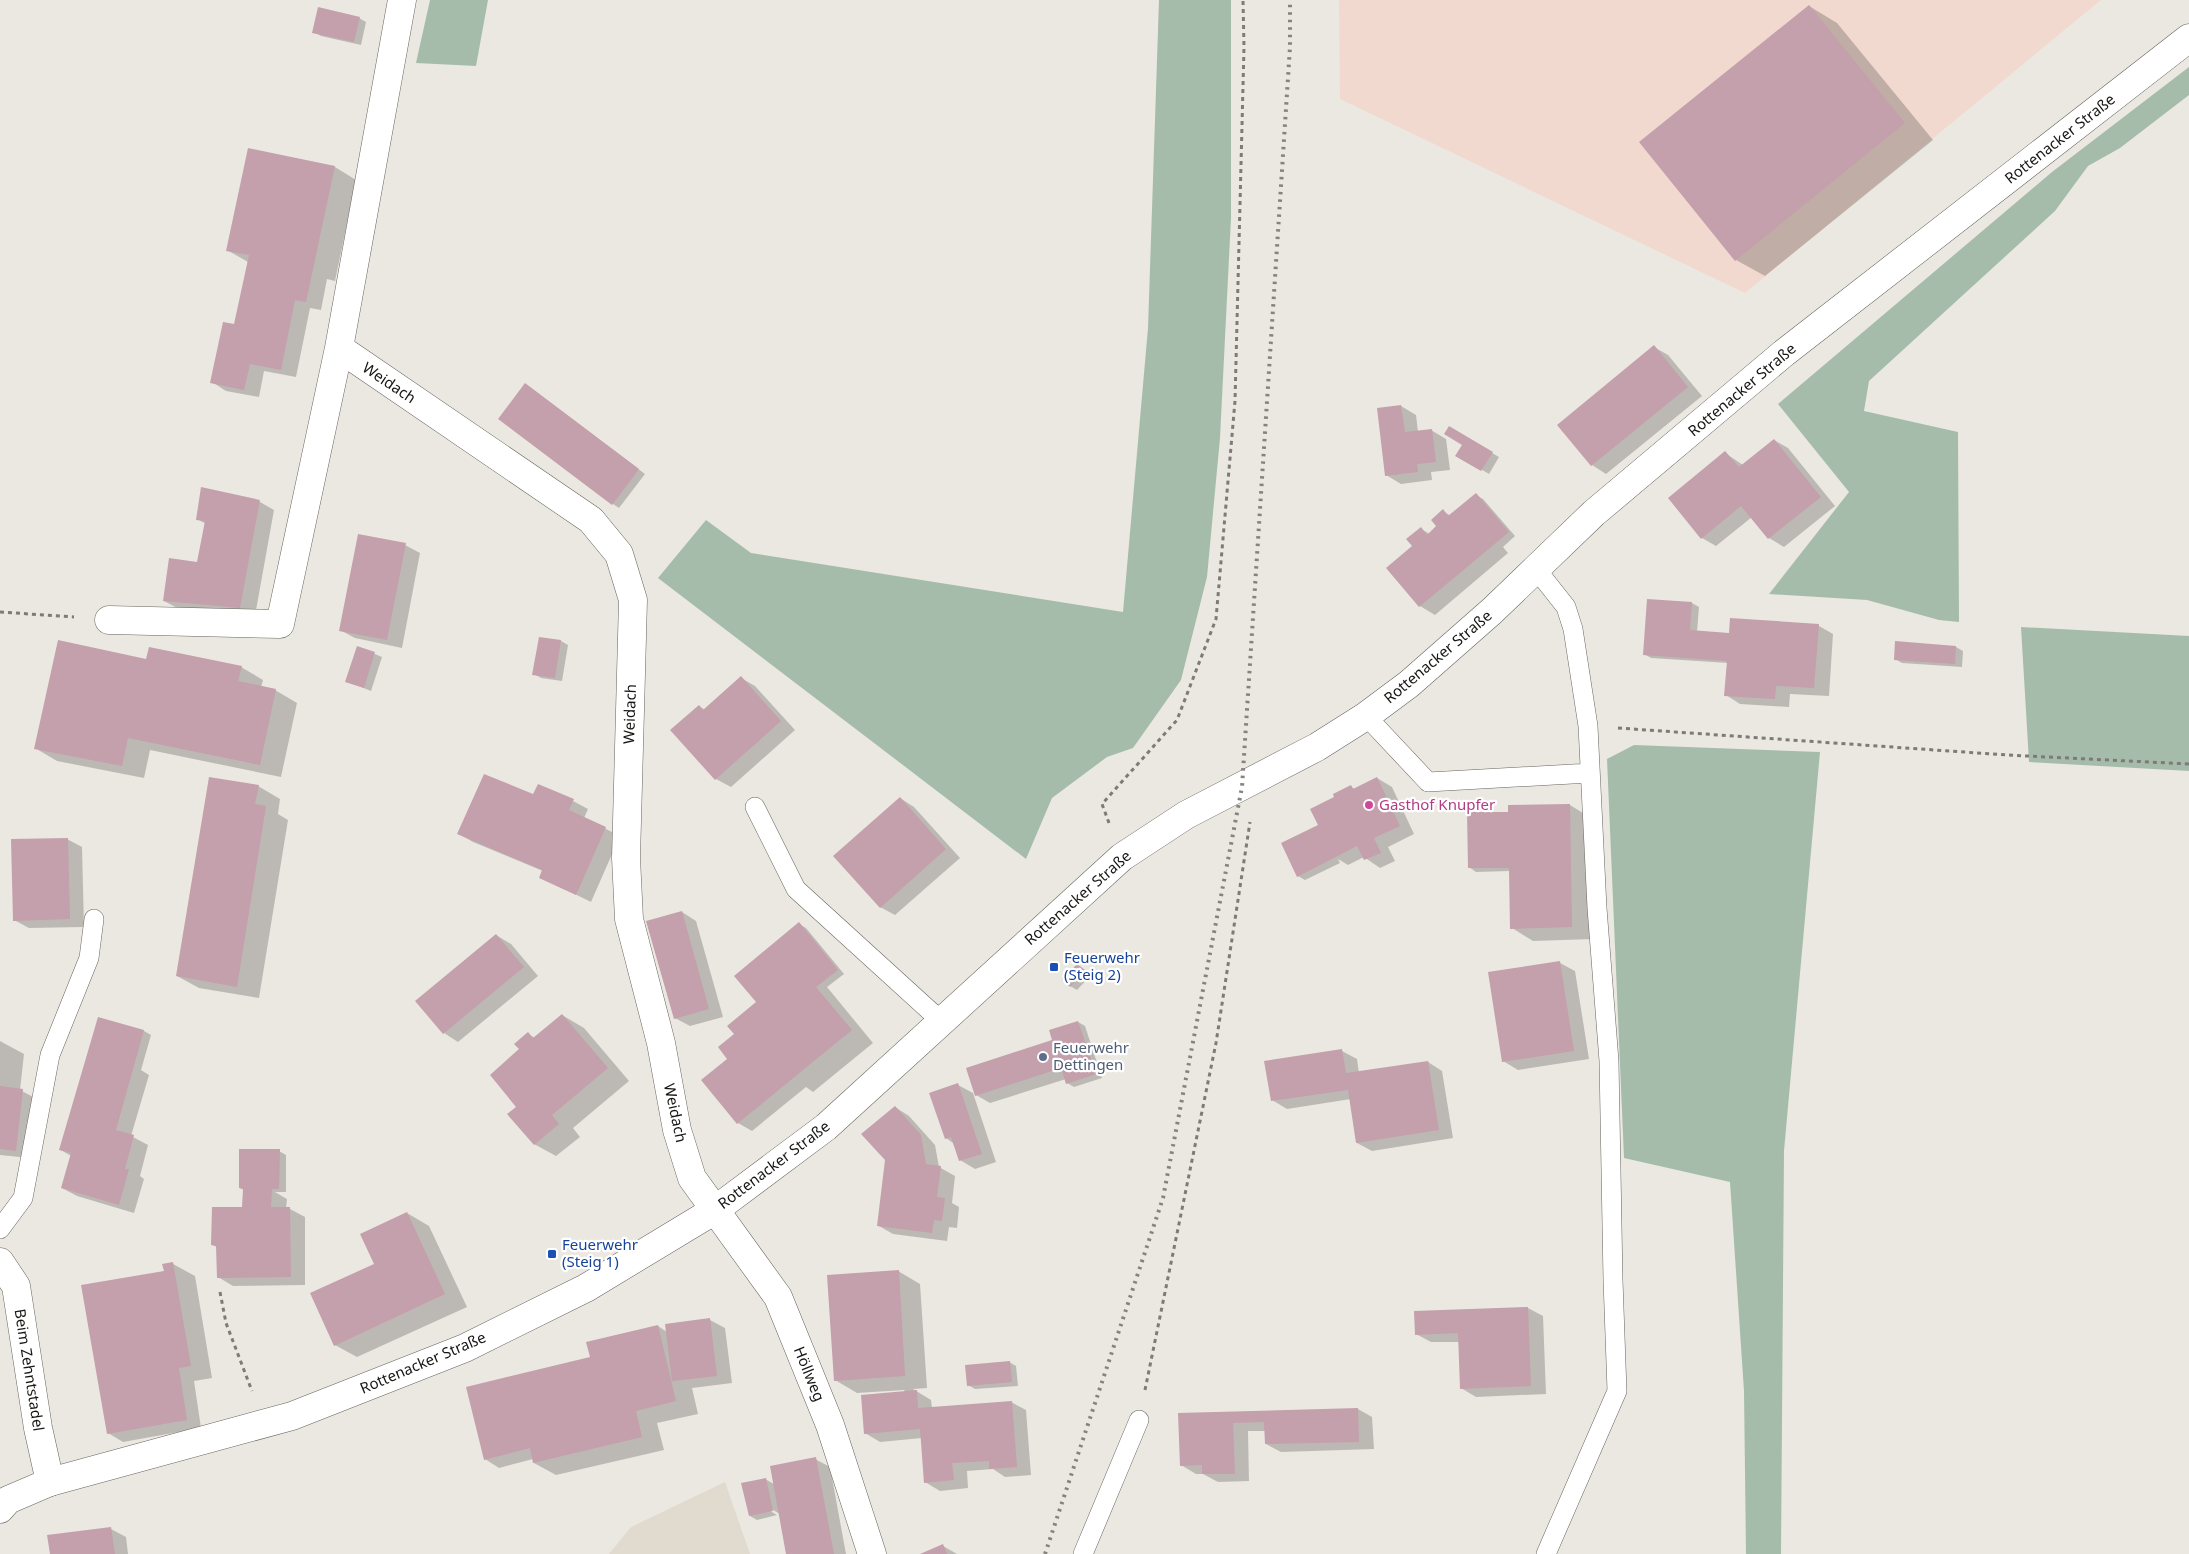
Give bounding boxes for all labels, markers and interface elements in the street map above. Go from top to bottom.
street label: Rottenacker Straße [2000,89,2119,188]
street label: Rottenacker Straße [1683,338,1800,440]
street label: Weidach [359,357,420,407]
street label: Rottenacker Straße [1379,605,1496,707]
street label: Weidach [618,684,640,744]
place label: Gasthof Knupfer [1379,794,1495,814]
marker: Gasthof Knupfer [1363,799,1375,811]
street label: Rottenacker Straße [1020,845,1135,949]
place label: Feuerwehr (Steig 2) [1064,947,1140,984]
marker: Feuerwehr (Steig 2) [1048,961,1060,973]
place label: Feuerwehr Dettingen [1053,1037,1129,1074]
marker: Feuerwehr Dettingen [1037,1051,1049,1063]
street label: Weidach [660,1081,692,1144]
street label: Rottenacker Straße [713,1116,833,1213]
place label: Feuerwehr (Steig 1) [562,1234,638,1271]
marker: Feuerwehr (Steig 1) [546,1248,558,1260]
street label: Beim Zehntstadel [10,1307,50,1432]
street label: Rottenacker Straße [357,1326,489,1398]
street label: Höllweg [790,1343,830,1404]

